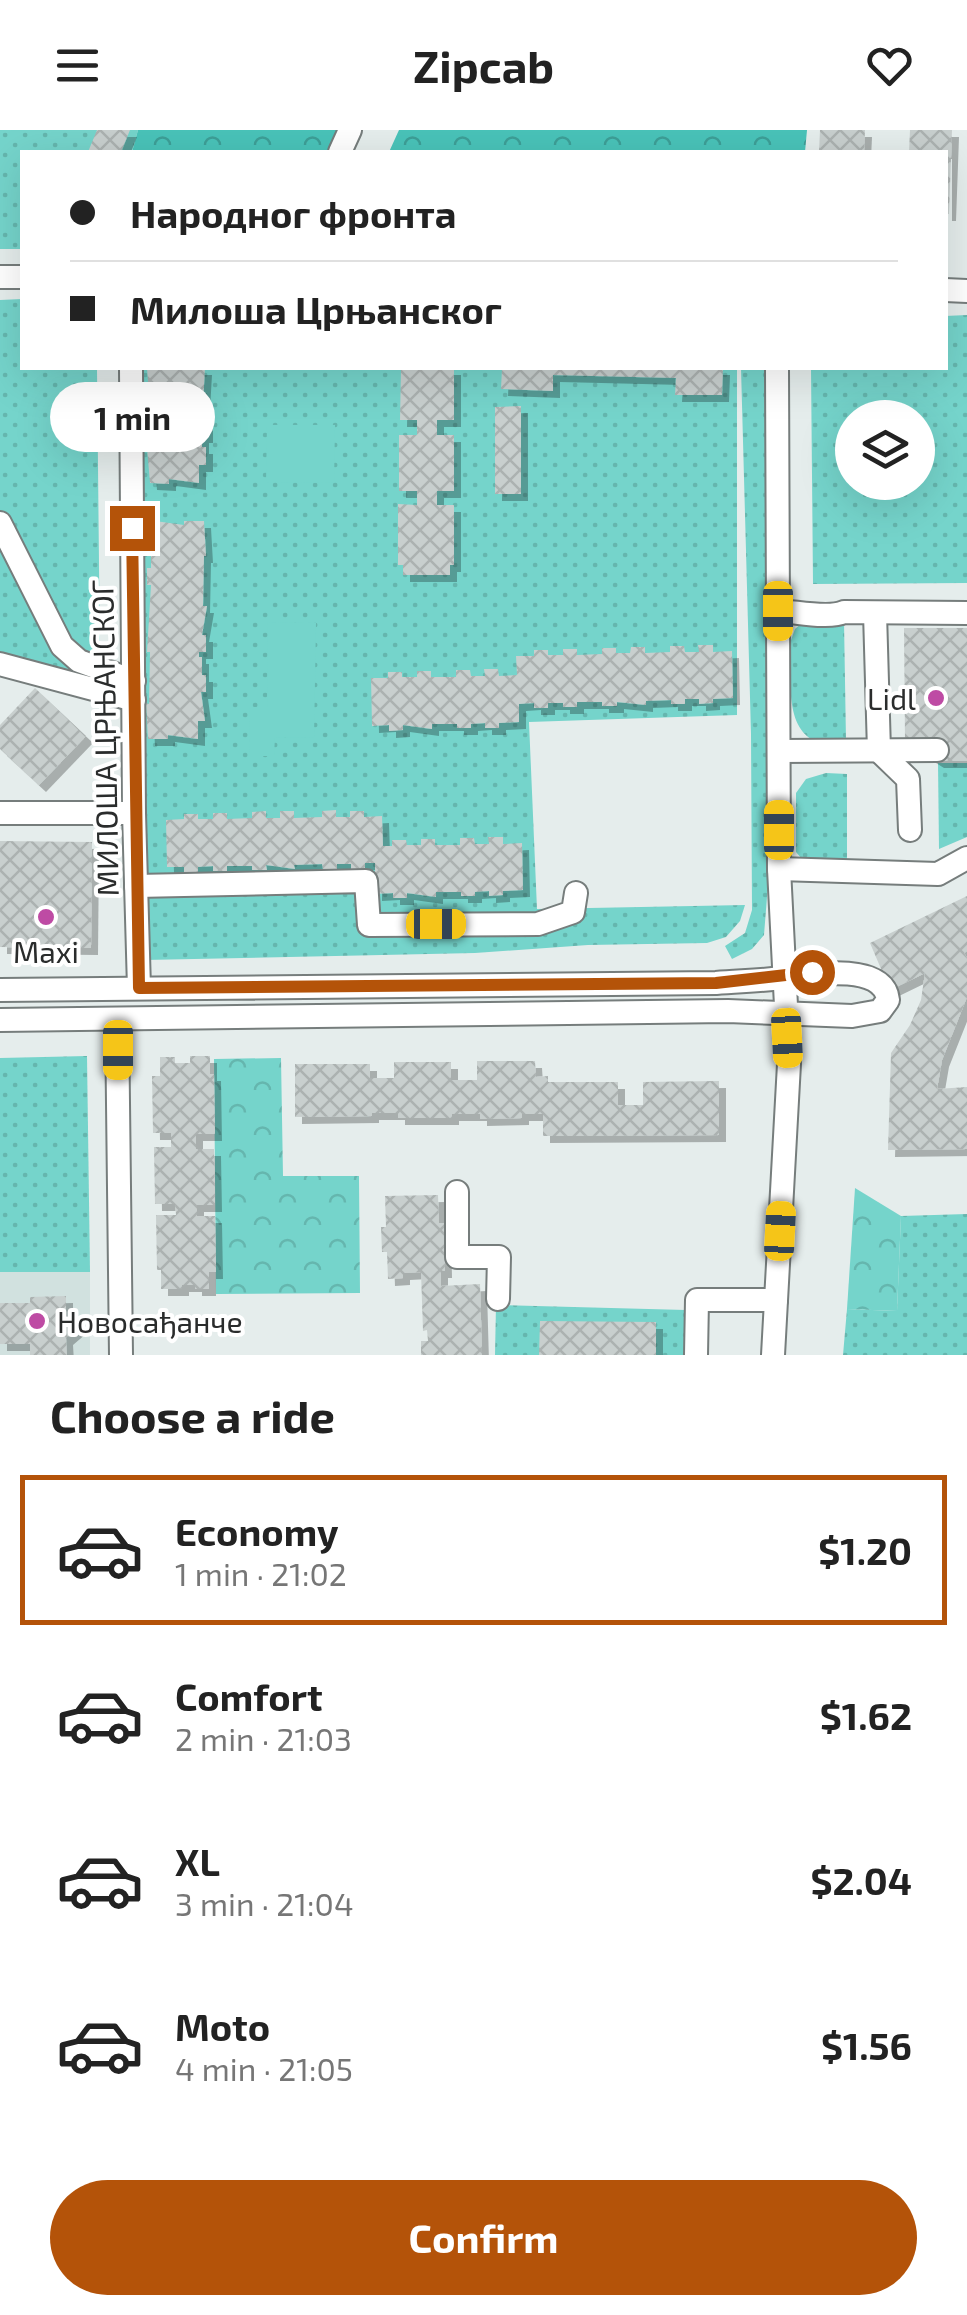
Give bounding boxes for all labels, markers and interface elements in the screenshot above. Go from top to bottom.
icon: menu [50,38,105,93]
text: Zipcab [413,38,554,92]
icon: heart [862,38,917,93]
text: Народног фронта [130,190,457,236]
text: Милоша Црњанског [130,286,502,332]
callout: 1 min [49,383,214,453]
text: 1 min [94,398,171,436]
map controls [835,400,935,500]
button: layers [835,400,935,500]
route end [110,506,155,551]
street label: МИЛОША ЦРЊАНСКОГ [83,579,125,897]
car [763,581,793,641]
place label: Lidl [867,680,916,716]
marker: Lidl [925,687,947,709]
car [764,800,794,860]
marker: Maxi [35,906,57,928]
car [406,909,466,939]
place label: Maxi [13,933,79,969]
route start [790,950,835,995]
car [770,1007,804,1069]
car [103,1020,133,1080]
car [763,1200,797,1262]
place label: Новосађанче [57,1303,243,1340]
marker: Новосађанче [26,1310,48,1332]
text: Choose a ride [50,1388,335,1442]
icon: car [55,1505,145,1595]
text: Economy [175,1508,339,1554]
text: $1.20 [818,1527,912,1573]
text: 1 min · 21:02 [175,1554,347,1592]
icon: car [55,1670,145,1760]
text: Comfort [175,1673,323,1719]
text: $1.62 [820,1692,912,1738]
text: 2 min · 21:03 [175,1719,352,1757]
icon: car [55,1835,145,1925]
text: XL [175,1838,220,1884]
text: $2.04 [810,1857,912,1903]
text: 3 min · 21:04 [175,1884,354,1922]
icon: car [55,2000,145,2090]
text: Moto [175,2003,270,2049]
text: $1.56 [821,2022,912,2068]
text: 4 min · 21:05 [175,2049,353,2087]
button: Confirm [50,2180,917,2295]

